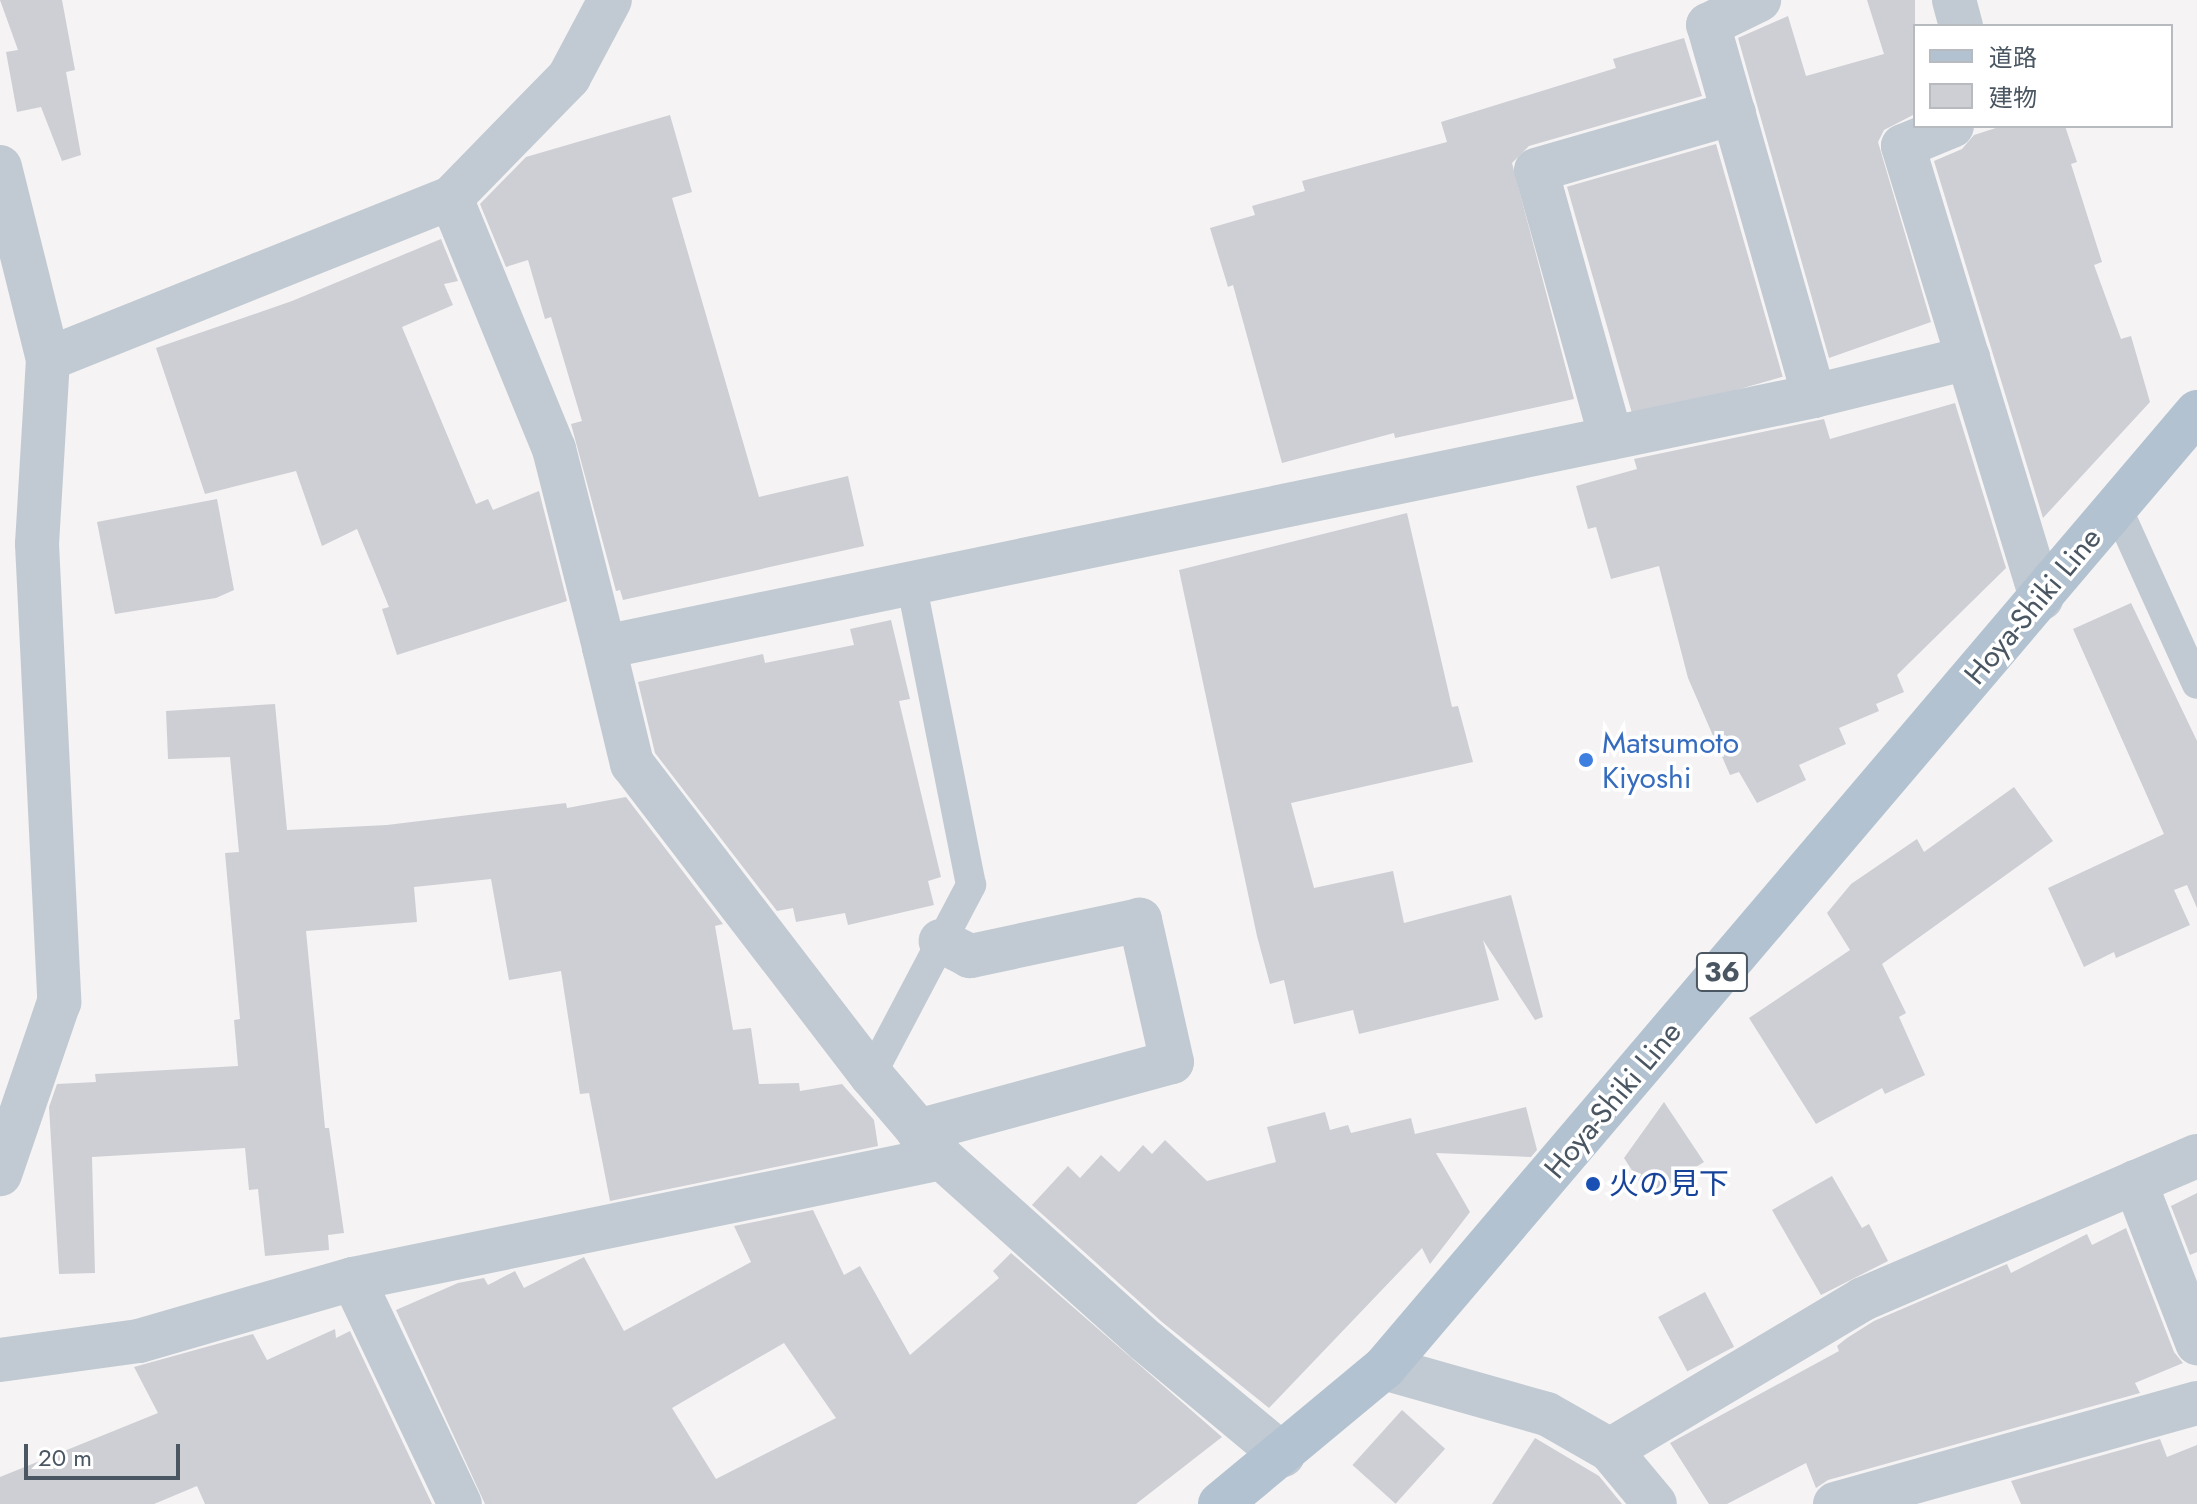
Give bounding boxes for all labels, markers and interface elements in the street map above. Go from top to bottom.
legend [1913,24,2173,128]
text: 道路 [1989,40,2037,75]
text: 建物 [1989,80,2037,115]
street label: Hoya-Shiki Line [1957,520,2109,692]
place label: Matsumoto Kiyoshi [1602,725,1739,796]
marker: Matsumoto Kiyoshi [1577,751,1595,769]
road number: 36 [1694,948,1750,996]
street label: Hoya-Shiki Line [1537,1014,1689,1186]
place label: 火の見下 [1609,1166,1729,1202]
marker: 火の見下 [1584,1175,1602,1193]
scale bar [28,1428,184,1478]
text: 20 m [38,1440,92,1475]

